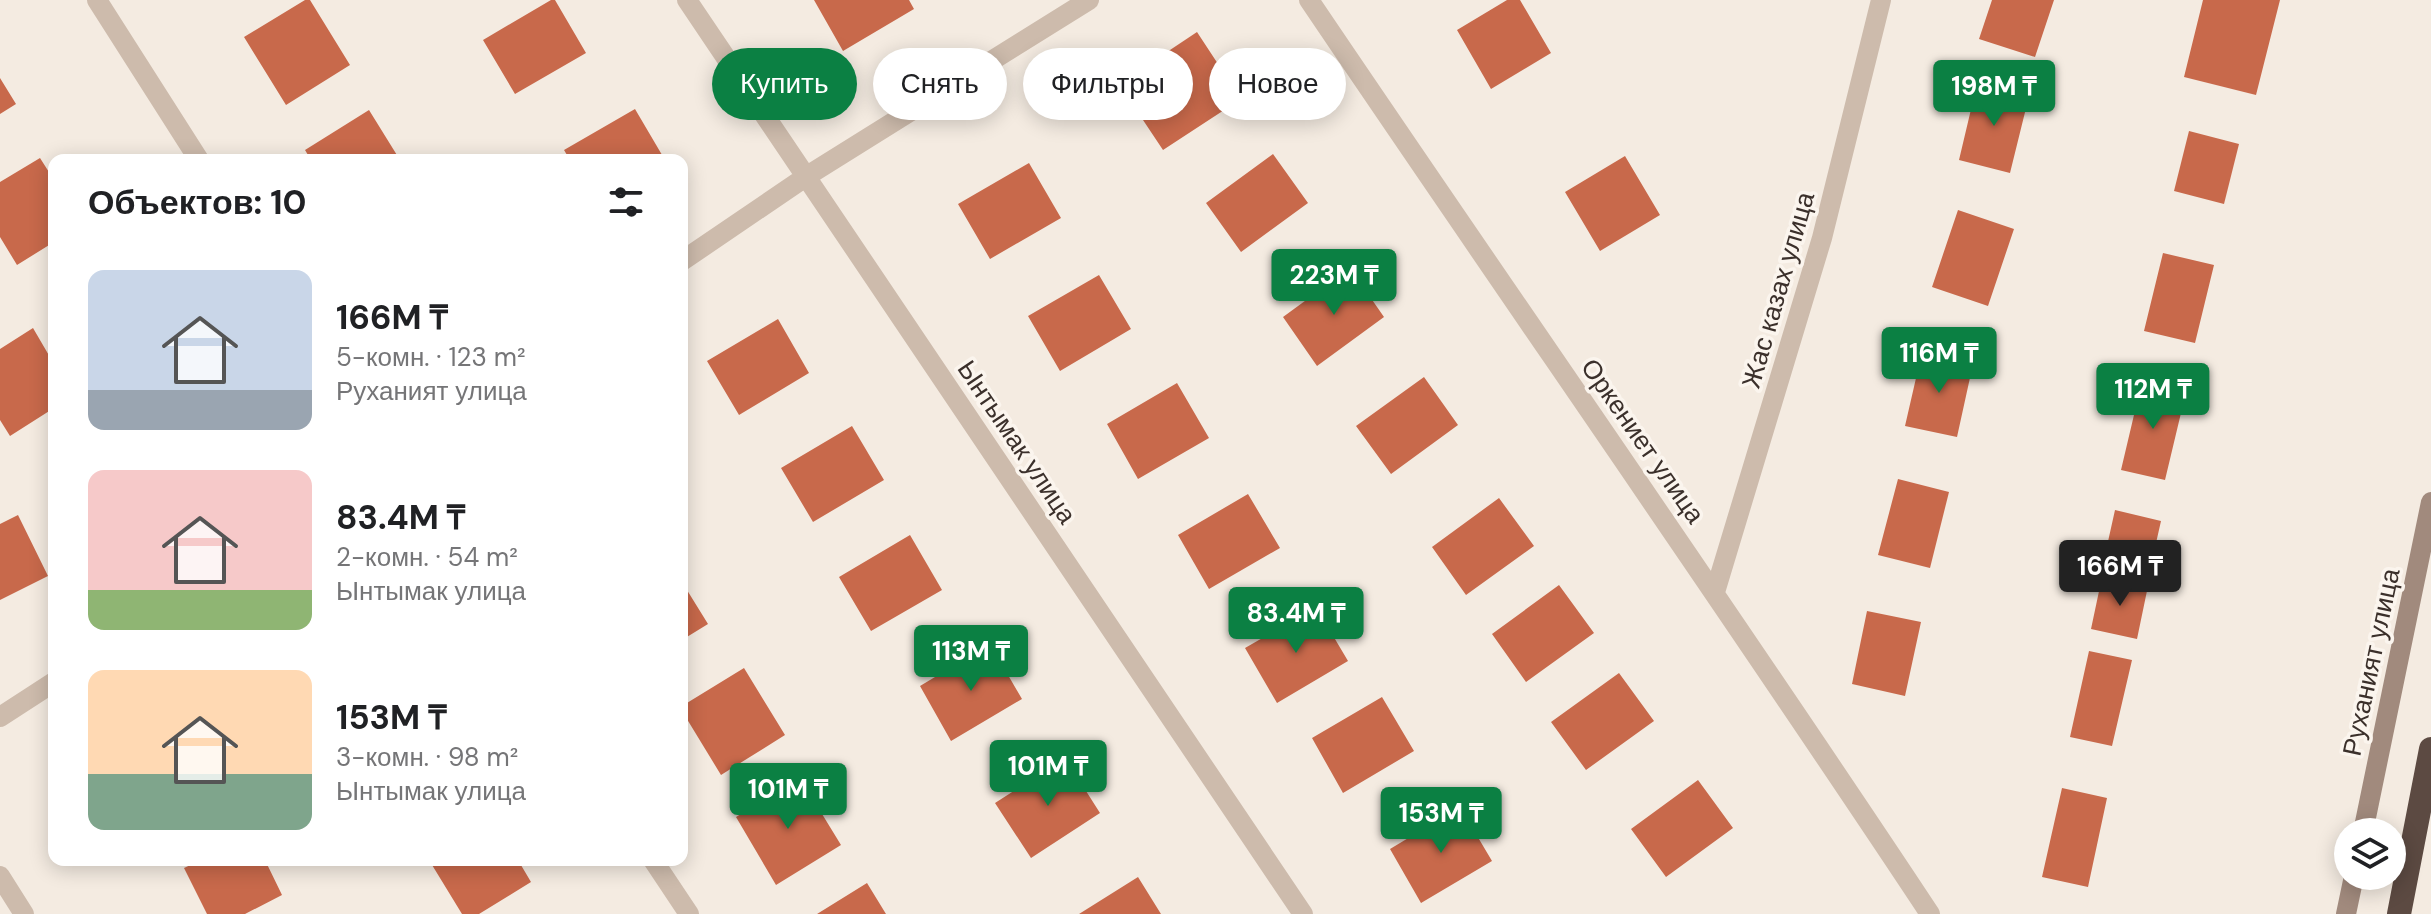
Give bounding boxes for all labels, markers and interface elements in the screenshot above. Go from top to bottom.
chip: Купить [712,48,857,120]
chip: Снять [873,48,1007,120]
chip: Фильтры [1023,48,1193,120]
chip: Новое [1209,48,1346,120]
pin: 198M ₸ [1929,60,2059,128]
text: 198M ₸ [1951,69,2037,103]
text: Объектов: 10 [88,180,307,225]
icon: filters [604,180,648,224]
street label: Жас казах улица [1734,187,1822,392]
pin: 223M ₸ [1269,249,1399,317]
text: 223M ₸ [1289,258,1379,292]
text: 166M ₸ [336,295,448,340]
icon: home [152,302,248,398]
pin: 116M ₸ [1874,327,2004,395]
text: 116M ₸ [1900,336,1978,370]
text: 5-комн. · 123 m² [336,340,526,374]
street label: Оркениет улица [1574,352,1713,530]
street label: Ынтымак улица [950,354,1085,531]
pin: 112M ₸ [2088,363,2218,431]
text: 112M ₸ [2114,372,2192,406]
text: Руханият улица [336,374,527,408]
text: 83.4M ₸ [336,495,465,540]
icon: home [152,502,248,598]
text: 2-комн. · 54 m² [336,540,518,574]
pin: 166M ₸ [2055,540,2185,608]
text: 166M ₸ [2077,549,2163,583]
street label: Руханият улица [2335,565,2408,759]
text: Ынтымак улица [336,574,526,608]
pin: 83.4M ₸ [1222,587,1370,655]
text: 83.4M ₸ [1247,596,1345,630]
pin: 113M ₸ [906,625,1036,693]
text: 113M ₸ [932,634,1010,668]
text: 153M ₸ [336,695,447,740]
icon: home [152,702,248,798]
text: 3-комн. · 98 m² [336,740,518,774]
pin: 101M ₸ [983,740,1113,808]
text: 101M ₸ [1008,749,1088,783]
pin: 101M ₸ [723,763,853,831]
text: 101M ₸ [748,772,828,806]
text: Ынтымак улица [336,774,526,808]
pin: 153M ₸ [1376,787,1506,855]
text: 153M ₸ [1399,796,1483,830]
map controls [2334,818,2406,890]
button: layers [2334,818,2406,890]

